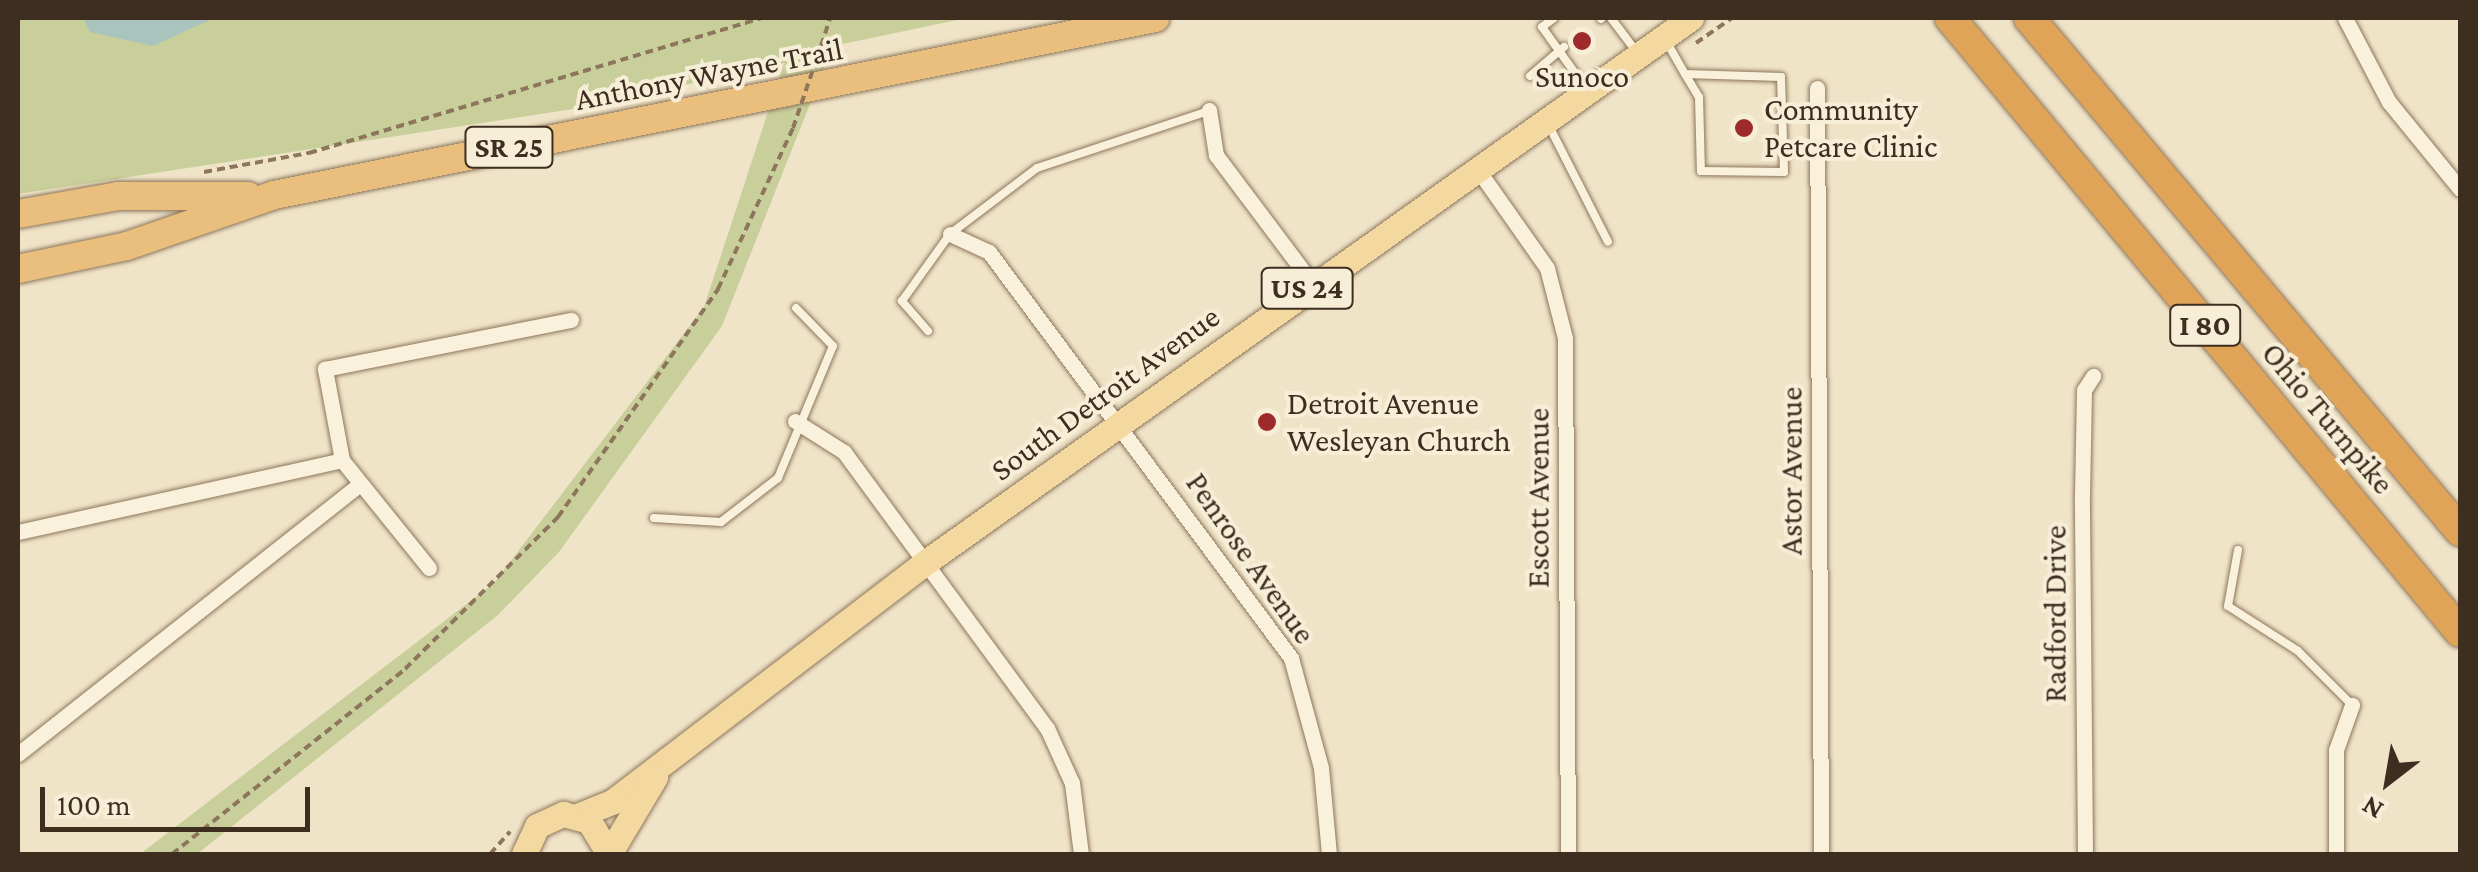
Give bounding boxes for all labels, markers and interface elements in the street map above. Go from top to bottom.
street label: Anthony Wayne Trail [572,29,846,119]
marker: Sunoco [1571,30,1593,52]
place label: Sunoco [1535,57,1629,95]
place label: Community Petcare Clinic [1764,91,1937,166]
marker: Community Petcare Clinic [1733,117,1755,139]
road number: SR 25 [464,122,554,172]
road number: US 24 [1260,263,1354,313]
street label: South Detroit Avenue [983,297,1227,489]
road number: I 80 [2168,300,2242,350]
street label: Ohio Turnpike [2254,334,2402,502]
place label: Detroit Avenue Wesleyan Church [1287,385,1511,460]
street label: Astor Avenue [1772,387,1810,555]
street label: Escott Avenue [1519,408,1557,588]
marker: Detroit Avenue Wesleyan Church [1256,411,1278,433]
street label: Penrose Avenue [1178,465,1324,651]
street label: Radford Drive [2036,525,2074,703]
north arrow [2338,732,2438,832]
scale bar [45,767,315,829]
text: 100 m [57,788,131,821]
text: N [2356,790,2388,826]

